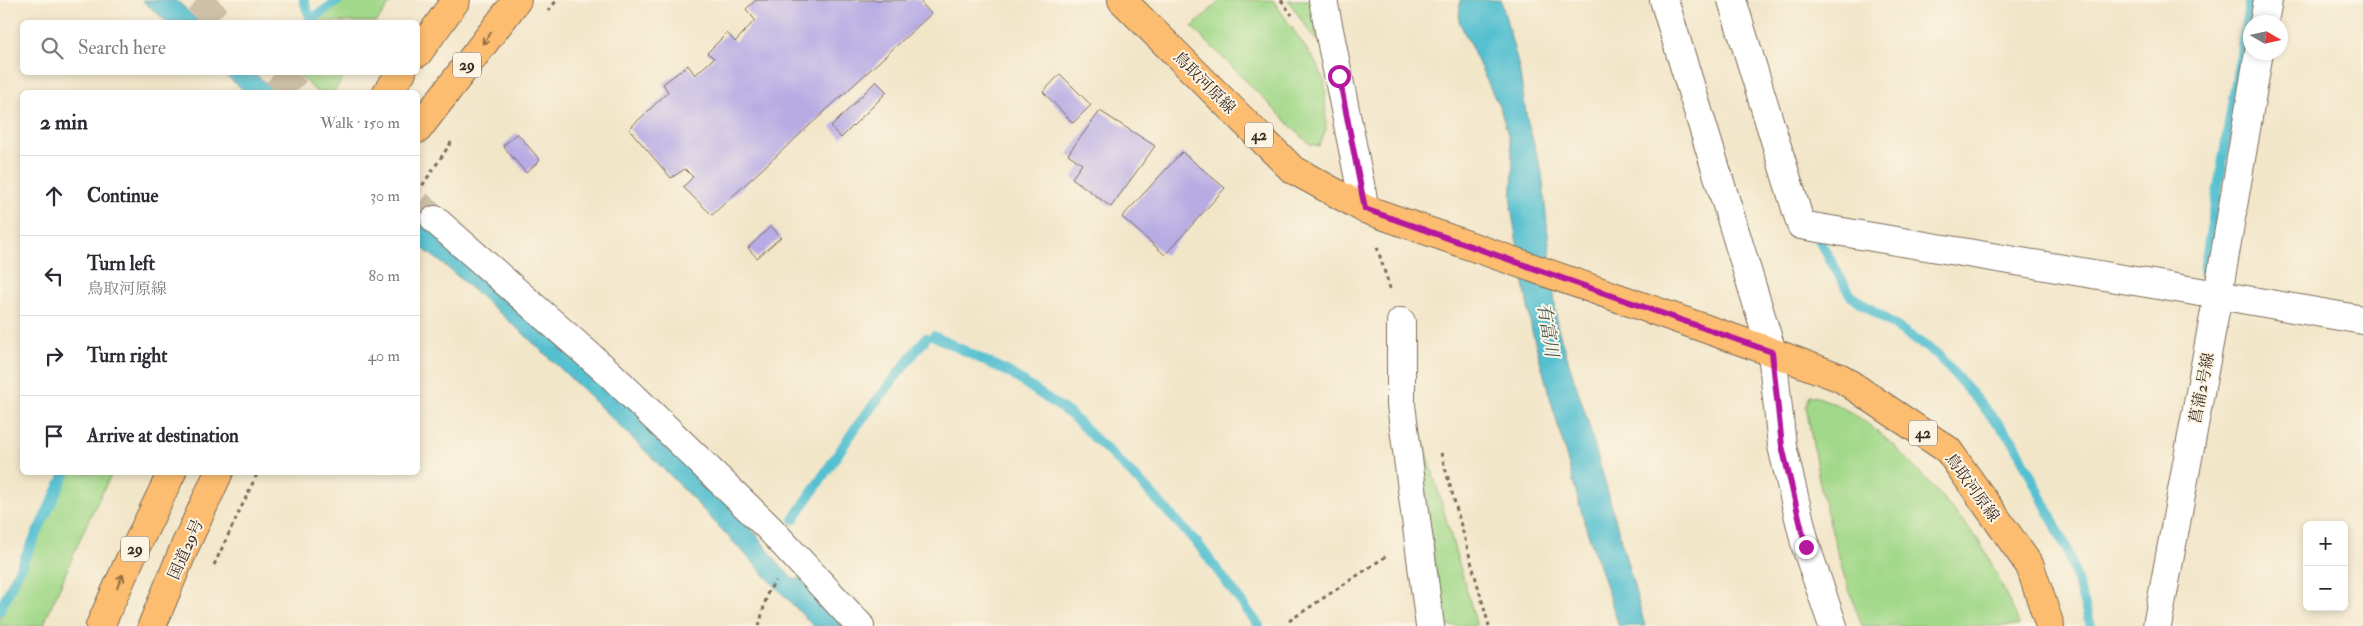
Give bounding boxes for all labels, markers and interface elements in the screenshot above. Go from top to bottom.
north arrow [2243,15,2288,60]
search box [20,20,420,75]
one-way arrow [482,32,493,45]
icon: search [38,34,66,62]
text: Search here [78,36,166,60]
street label: 鳥取河原線 [1169,47,1240,118]
road number: 29 [453,52,481,78]
route start [1328,65,1351,88]
text: 2 min [40,109,88,136]
text: Walk · 150 m [320,113,400,133]
road number: 42 [1245,122,1273,148]
icon: ahead [40,182,68,210]
text: Continue [87,184,158,208]
text: 30 m [370,186,400,206]
text: Turn left [87,252,155,276]
icon: left [40,262,68,290]
text: 80 m [369,266,400,286]
text: 鳥取河原線 [87,279,167,299]
water label: 有富川 [1532,302,1563,361]
icon: right [40,342,68,370]
text: Turn right [87,344,167,368]
text: 40 m [367,346,400,366]
street label: 菖蒲2号線 [2185,351,2219,425]
road number: 42 [1909,420,1937,446]
icon: arrive [40,422,68,450]
text: Arrive at destination [87,424,239,448]
street label: 鳥取河原線 [1941,449,2004,526]
street label: 国道29号 [164,516,208,583]
map controls [2303,521,2348,611]
button: + [2303,521,2348,566]
road number: 29 [121,536,149,562]
route end [1795,536,1818,559]
button: − [2303,566,2348,611]
one-way arrow [115,574,125,589]

